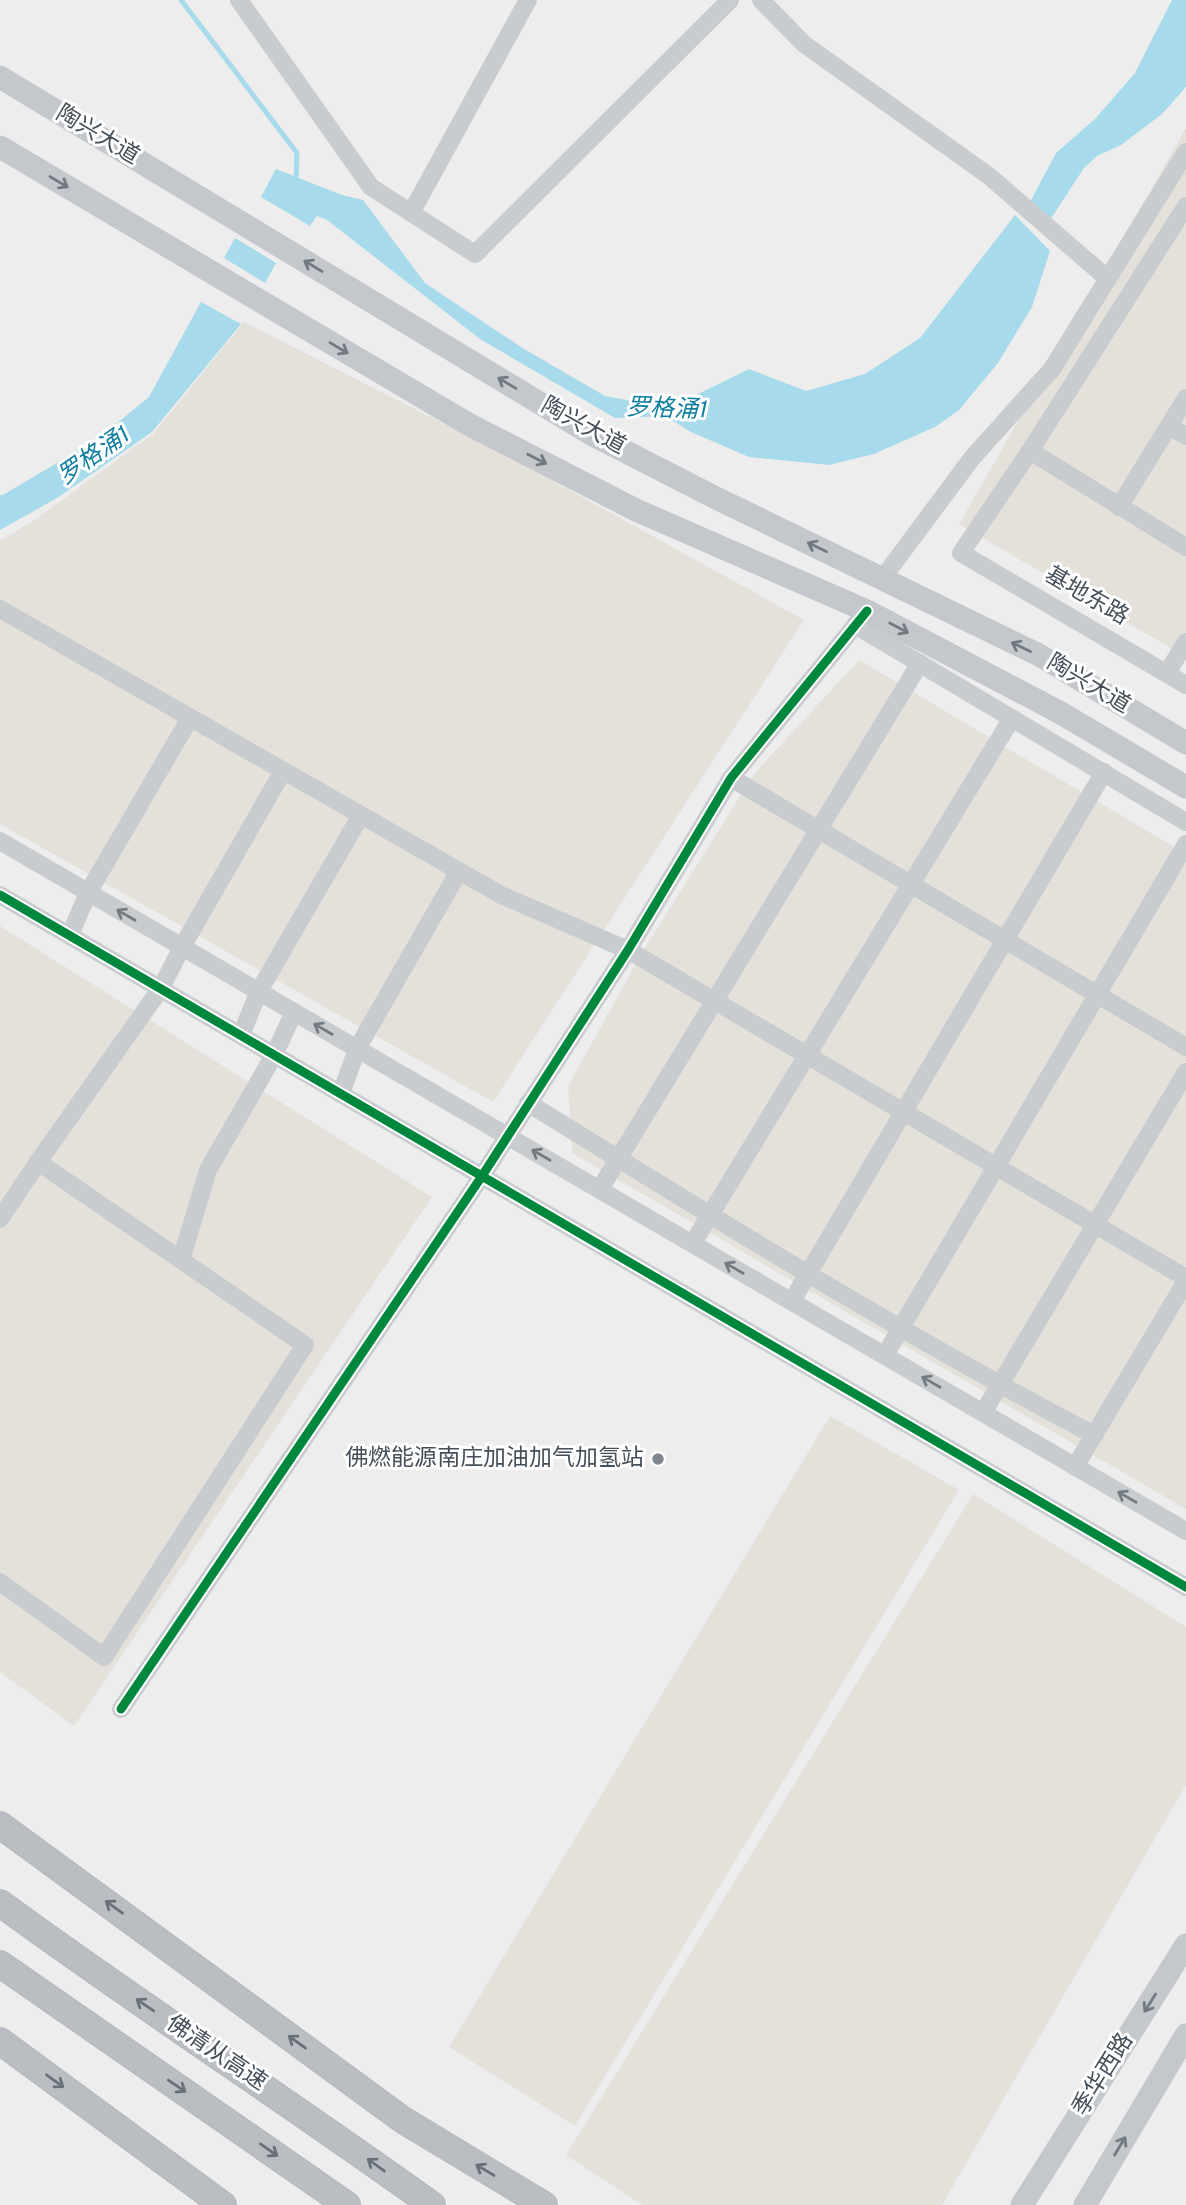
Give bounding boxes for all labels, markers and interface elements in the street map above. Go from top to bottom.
street label: 陶兴大道 [50,100,144,172]
one-way arrow [48,175,68,189]
one-way arrow [303,259,323,273]
one-way arrow [329,341,349,355]
one-way arrow [498,376,518,390]
street label: 陶兴大道 [536,392,630,462]
water label: 罗格涌1 [625,394,707,426]
water label: 罗格涌1 [53,421,136,492]
one-way arrow [526,453,547,467]
one-way arrow [807,539,828,553]
street label: 基地东路 [1039,561,1133,633]
one-way arrow [888,621,909,635]
one-way arrow [1011,639,1032,653]
street label: 陶兴大道 [1041,649,1135,721]
one-way arrow [117,908,137,922]
one-way arrow [313,1022,334,1035]
one-way arrow [531,1148,552,1161]
one-way arrow [725,1260,745,1274]
one-way arrow [921,1375,941,1389]
place label: 佛燃能源南庄加油加气加氢站 [345,1445,644,1474]
marker: 佛燃能源南庄加油加气加氢站 [650,1451,666,1467]
one-way arrow [1117,1490,1138,1503]
one-way arrow [105,1900,124,1915]
one-way arrow [1142,1992,1156,2012]
one-way arrow [135,1998,155,2012]
street label: 佛清从高速 [160,2010,272,2098]
street label: 季华西路 [1067,2028,1141,2122]
one-way arrow [288,2035,307,2050]
one-way arrow [45,2074,64,2088]
one-way arrow [167,2079,186,2094]
one-way arrow [1113,2137,1127,2157]
one-way arrow [259,2143,278,2157]
one-way arrow [367,2158,386,2173]
one-way arrow [476,2163,496,2177]

